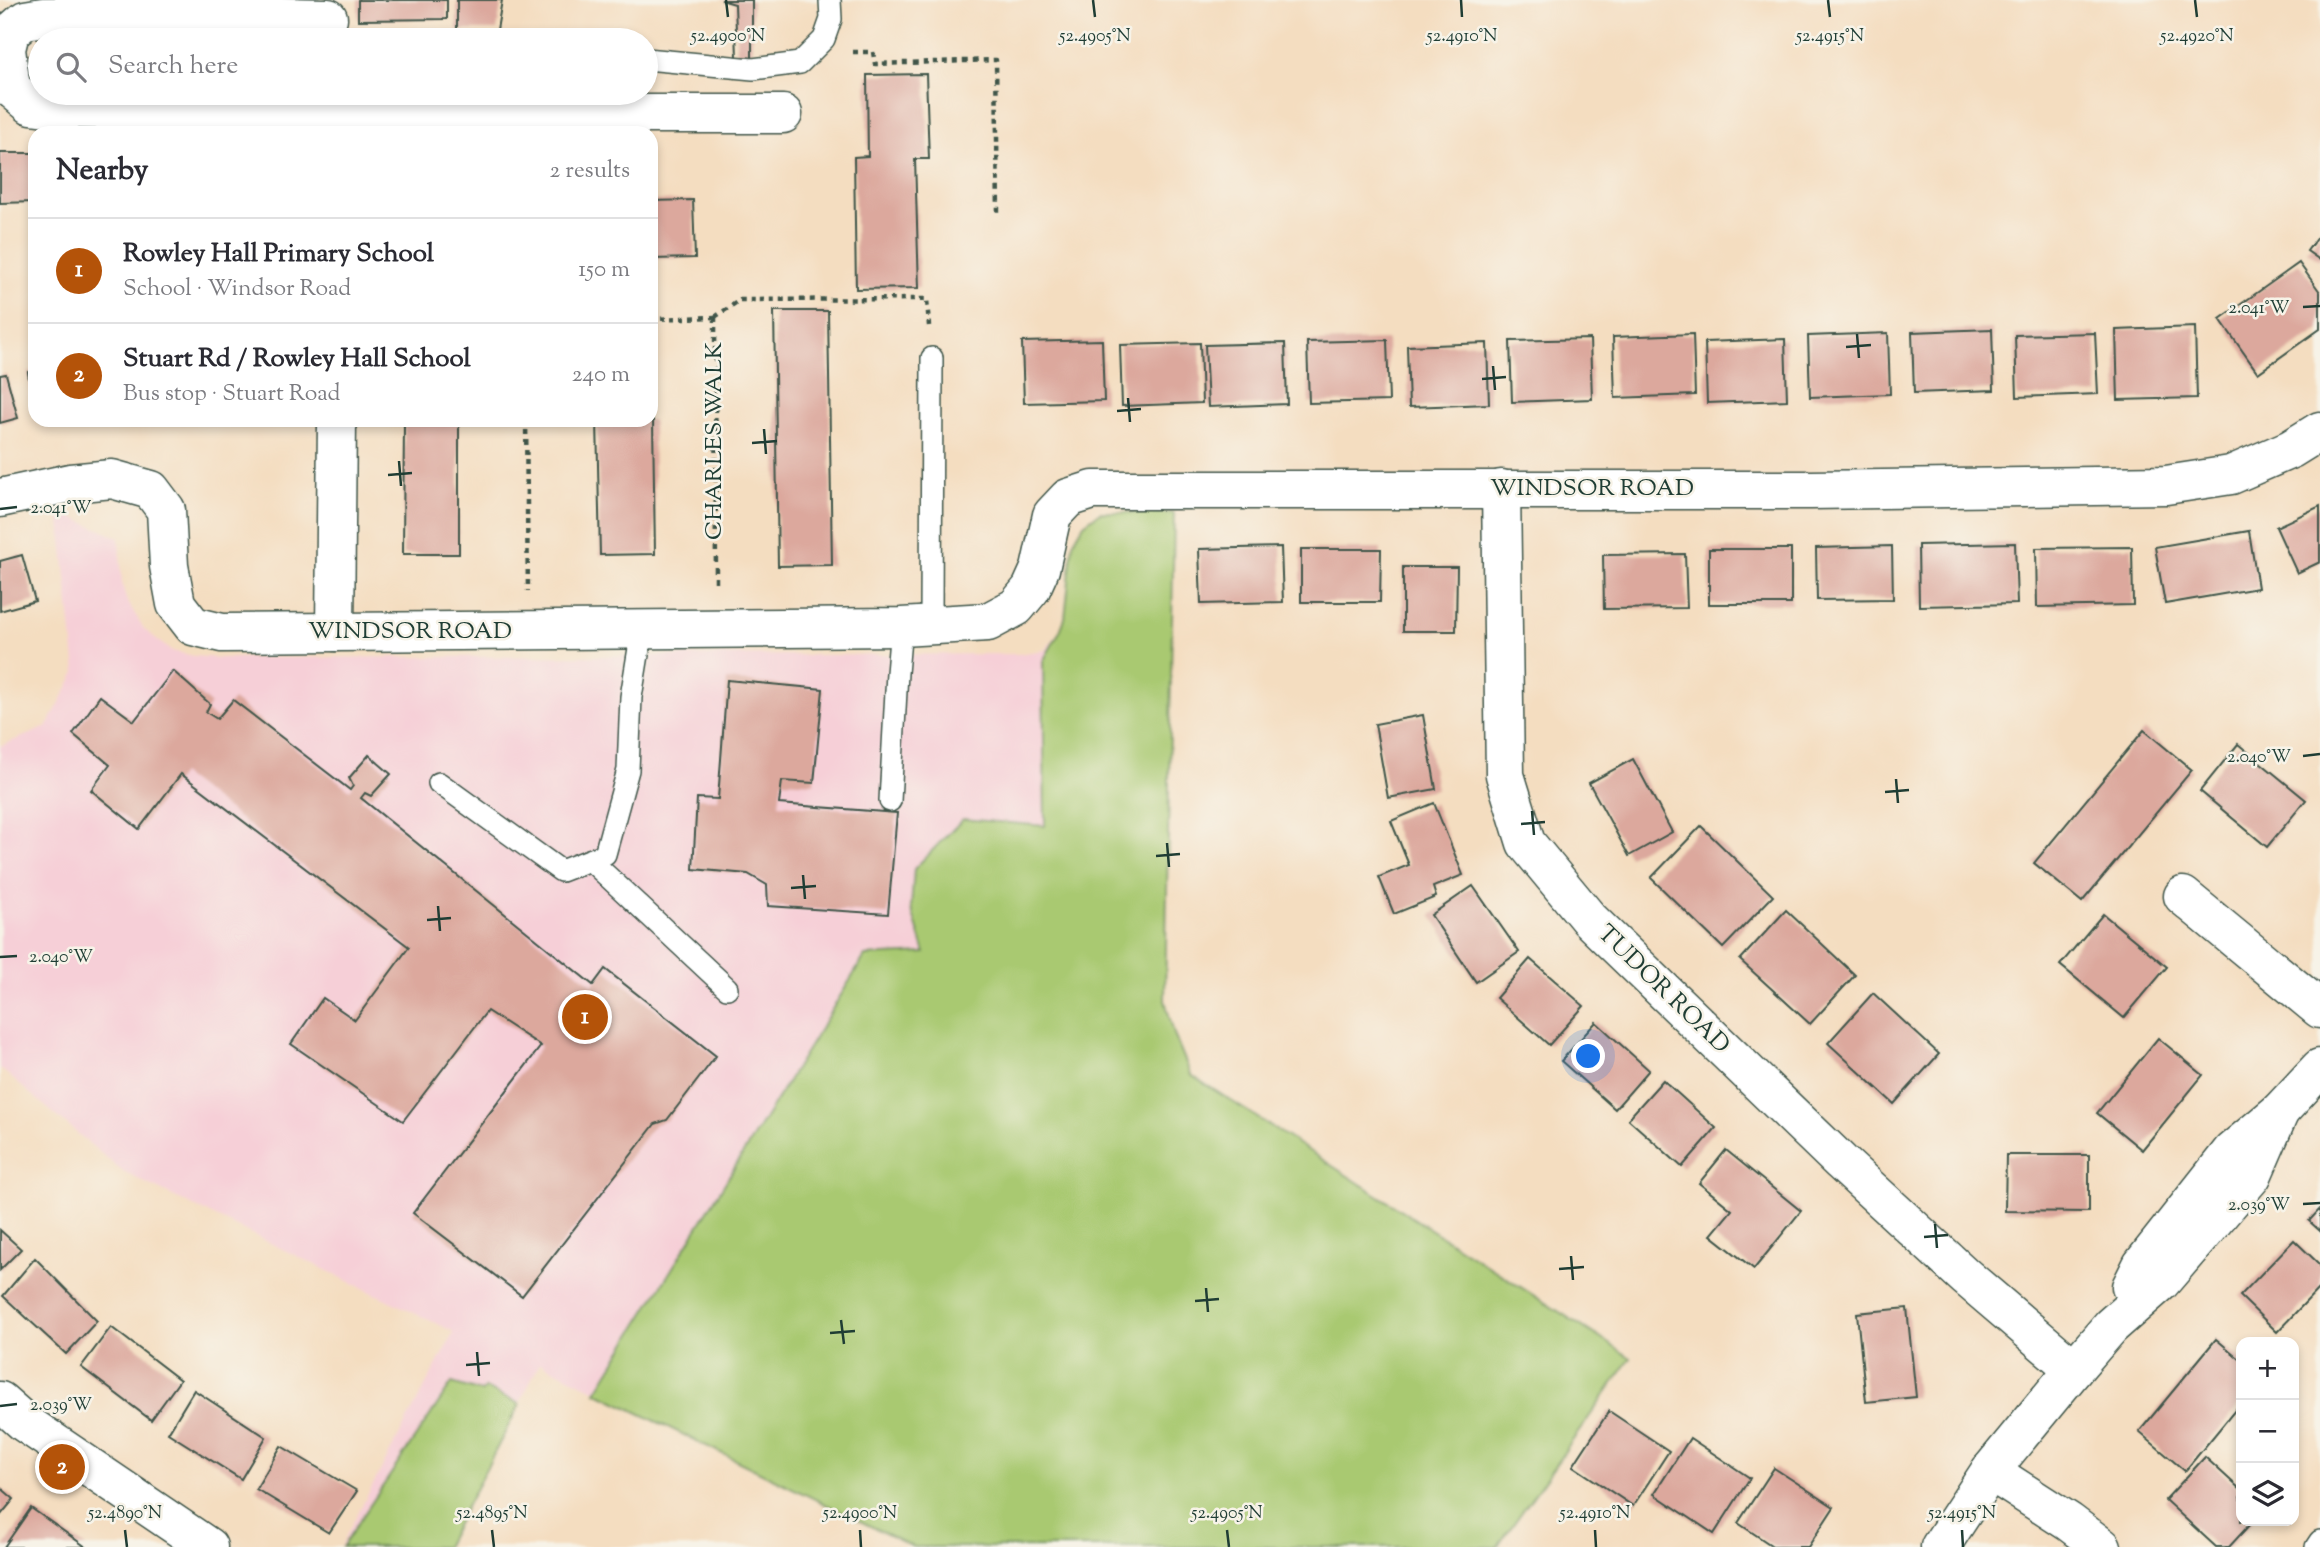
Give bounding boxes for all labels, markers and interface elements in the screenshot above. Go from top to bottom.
text: 52.4900°N [690,24,765,50]
text: 52.4905°N [1058,24,1131,50]
text: 52.4910°N [1426,24,1497,50]
text: 52.4915°N [1795,24,1864,50]
text: 52.4920°N [2159,24,2234,50]
search box [28,28,658,105]
icon: search [52,48,90,86]
text: Search here [108,48,238,85]
text: Nearby [56,150,148,193]
text: 2 results [550,155,630,188]
text: Rowley Hall Primary School [123,236,434,273]
text: 1 [75,254,83,287]
text: 150 m [578,254,630,287]
text: School · Windsor Road [123,273,351,306]
text: 2.041°W [2229,296,2289,322]
text: Stuart Rd / Rowley Hall School [123,341,471,378]
street label: CHARLES WALK [698,342,732,540]
text: 2 [74,359,84,392]
text: 240 m [572,359,630,392]
text: Bus stop · Stuart Road [123,378,341,411]
street label: WINDSOR ROAD [1490,472,1694,506]
text: 2.041°W [31,496,91,522]
street label: WINDSOR ROAD [308,615,512,649]
text: 2.040°W [2227,745,2291,771]
street label: TUDOR ROAD [1589,918,1737,1062]
text: 2.040°W [29,945,93,971]
pin: 1 [562,991,608,1043]
your location [1571,1039,1605,1073]
text: 2.039°W [2228,1193,2290,1219]
map controls [2236,1337,2299,1526]
button: + [2236,1337,2299,1400]
text: 2.039°W [30,1393,92,1419]
button: − [2236,1400,2299,1463]
pin: 2 [39,1441,85,1493]
button: layers [2236,1463,2299,1526]
text: 52.4890°N [87,1501,162,1527]
text: 52.4895°N [455,1501,528,1527]
text: 52.4900°N [822,1501,897,1527]
text: 52.4905°N [1190,1501,1263,1527]
text: 52.4910°N [1559,1501,1630,1527]
text: 52.4915°N [1927,1501,1996,1527]

